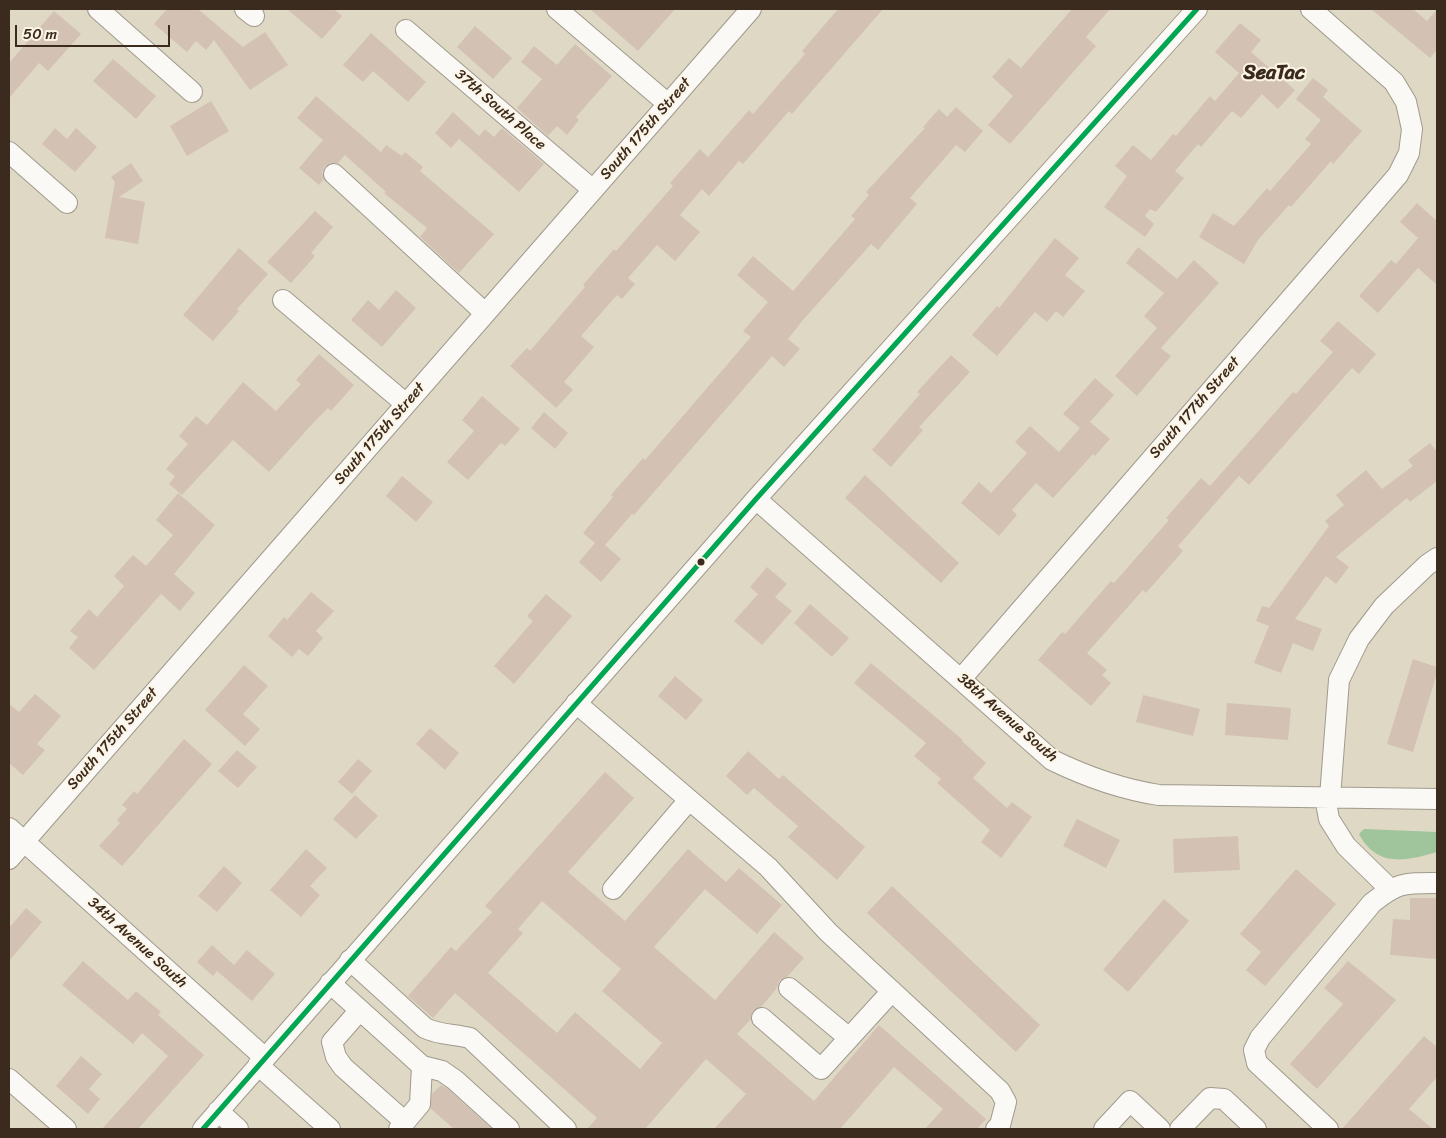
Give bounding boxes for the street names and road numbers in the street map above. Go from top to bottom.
street label: 37th South Place [451,66,549,154]
street label: South 175th Street [597,74,695,184]
street label: South 177th Street [1146,353,1244,463]
street label: South 175th Street [331,379,429,489]
street label: 38th Avenue South [953,670,1061,766]
street label: South 175th Street [64,684,162,794]
street label: 34th Avenue South [84,894,190,992]

